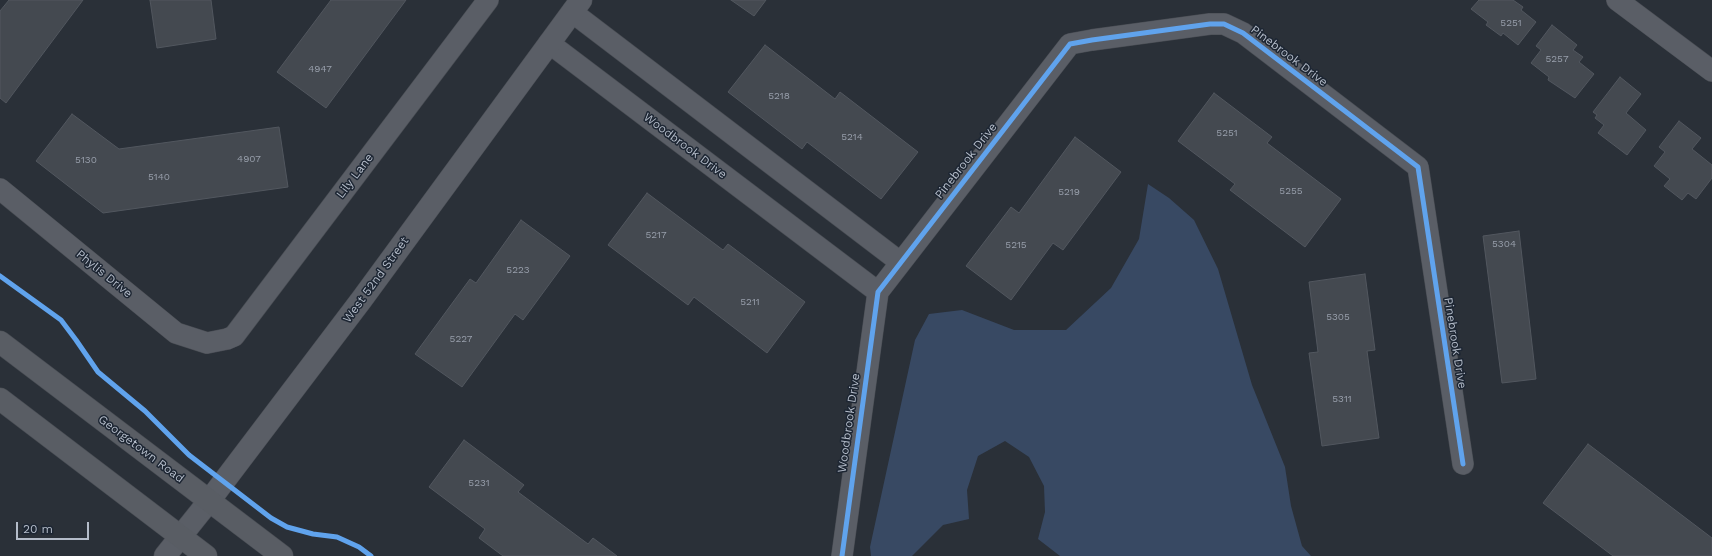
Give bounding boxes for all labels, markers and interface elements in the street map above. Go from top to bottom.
house number: 5251 [1500,17,1522,29]
street label: Pinebrook Drive [1248,22,1330,90]
house number: 5257 [1545,53,1569,65]
house number: 4947 [308,63,332,75]
house number: 5218 [768,90,790,102]
street label: Woodbrook Drive [641,110,729,182]
street label: Pinebrook Drive [932,120,1000,202]
house number: 5251 [1216,127,1238,139]
house number: 5214 [841,131,863,143]
street label: Lily Lane [333,151,377,201]
house number: 4907 [237,153,261,165]
house number: 5130 [75,154,97,166]
house number: 5140 [148,171,170,183]
house number: 5255 [1279,185,1303,197]
house number: 5219 [1058,186,1080,198]
house number: 5217 [645,229,667,241]
street label: West 52nd Street [340,234,412,326]
house number: 5304 [1492,238,1516,250]
house number: 5215 [1005,239,1027,251]
street label: Phylis Drive [73,247,135,301]
house number: 5223 [506,264,530,276]
house number: 5211 [740,296,760,308]
street label: Pinebrook Drive [1441,296,1469,390]
house number: 5305 [1326,311,1350,323]
house number: 5227 [450,333,472,345]
street label: Woodbrook Drive [835,372,863,474]
house number: 5311 [1332,393,1352,405]
street label: Georgetown Road [95,412,187,486]
house number: 5231 [468,477,490,489]
scale bar [18,514,91,540]
text: 20 m [23,522,53,536]

